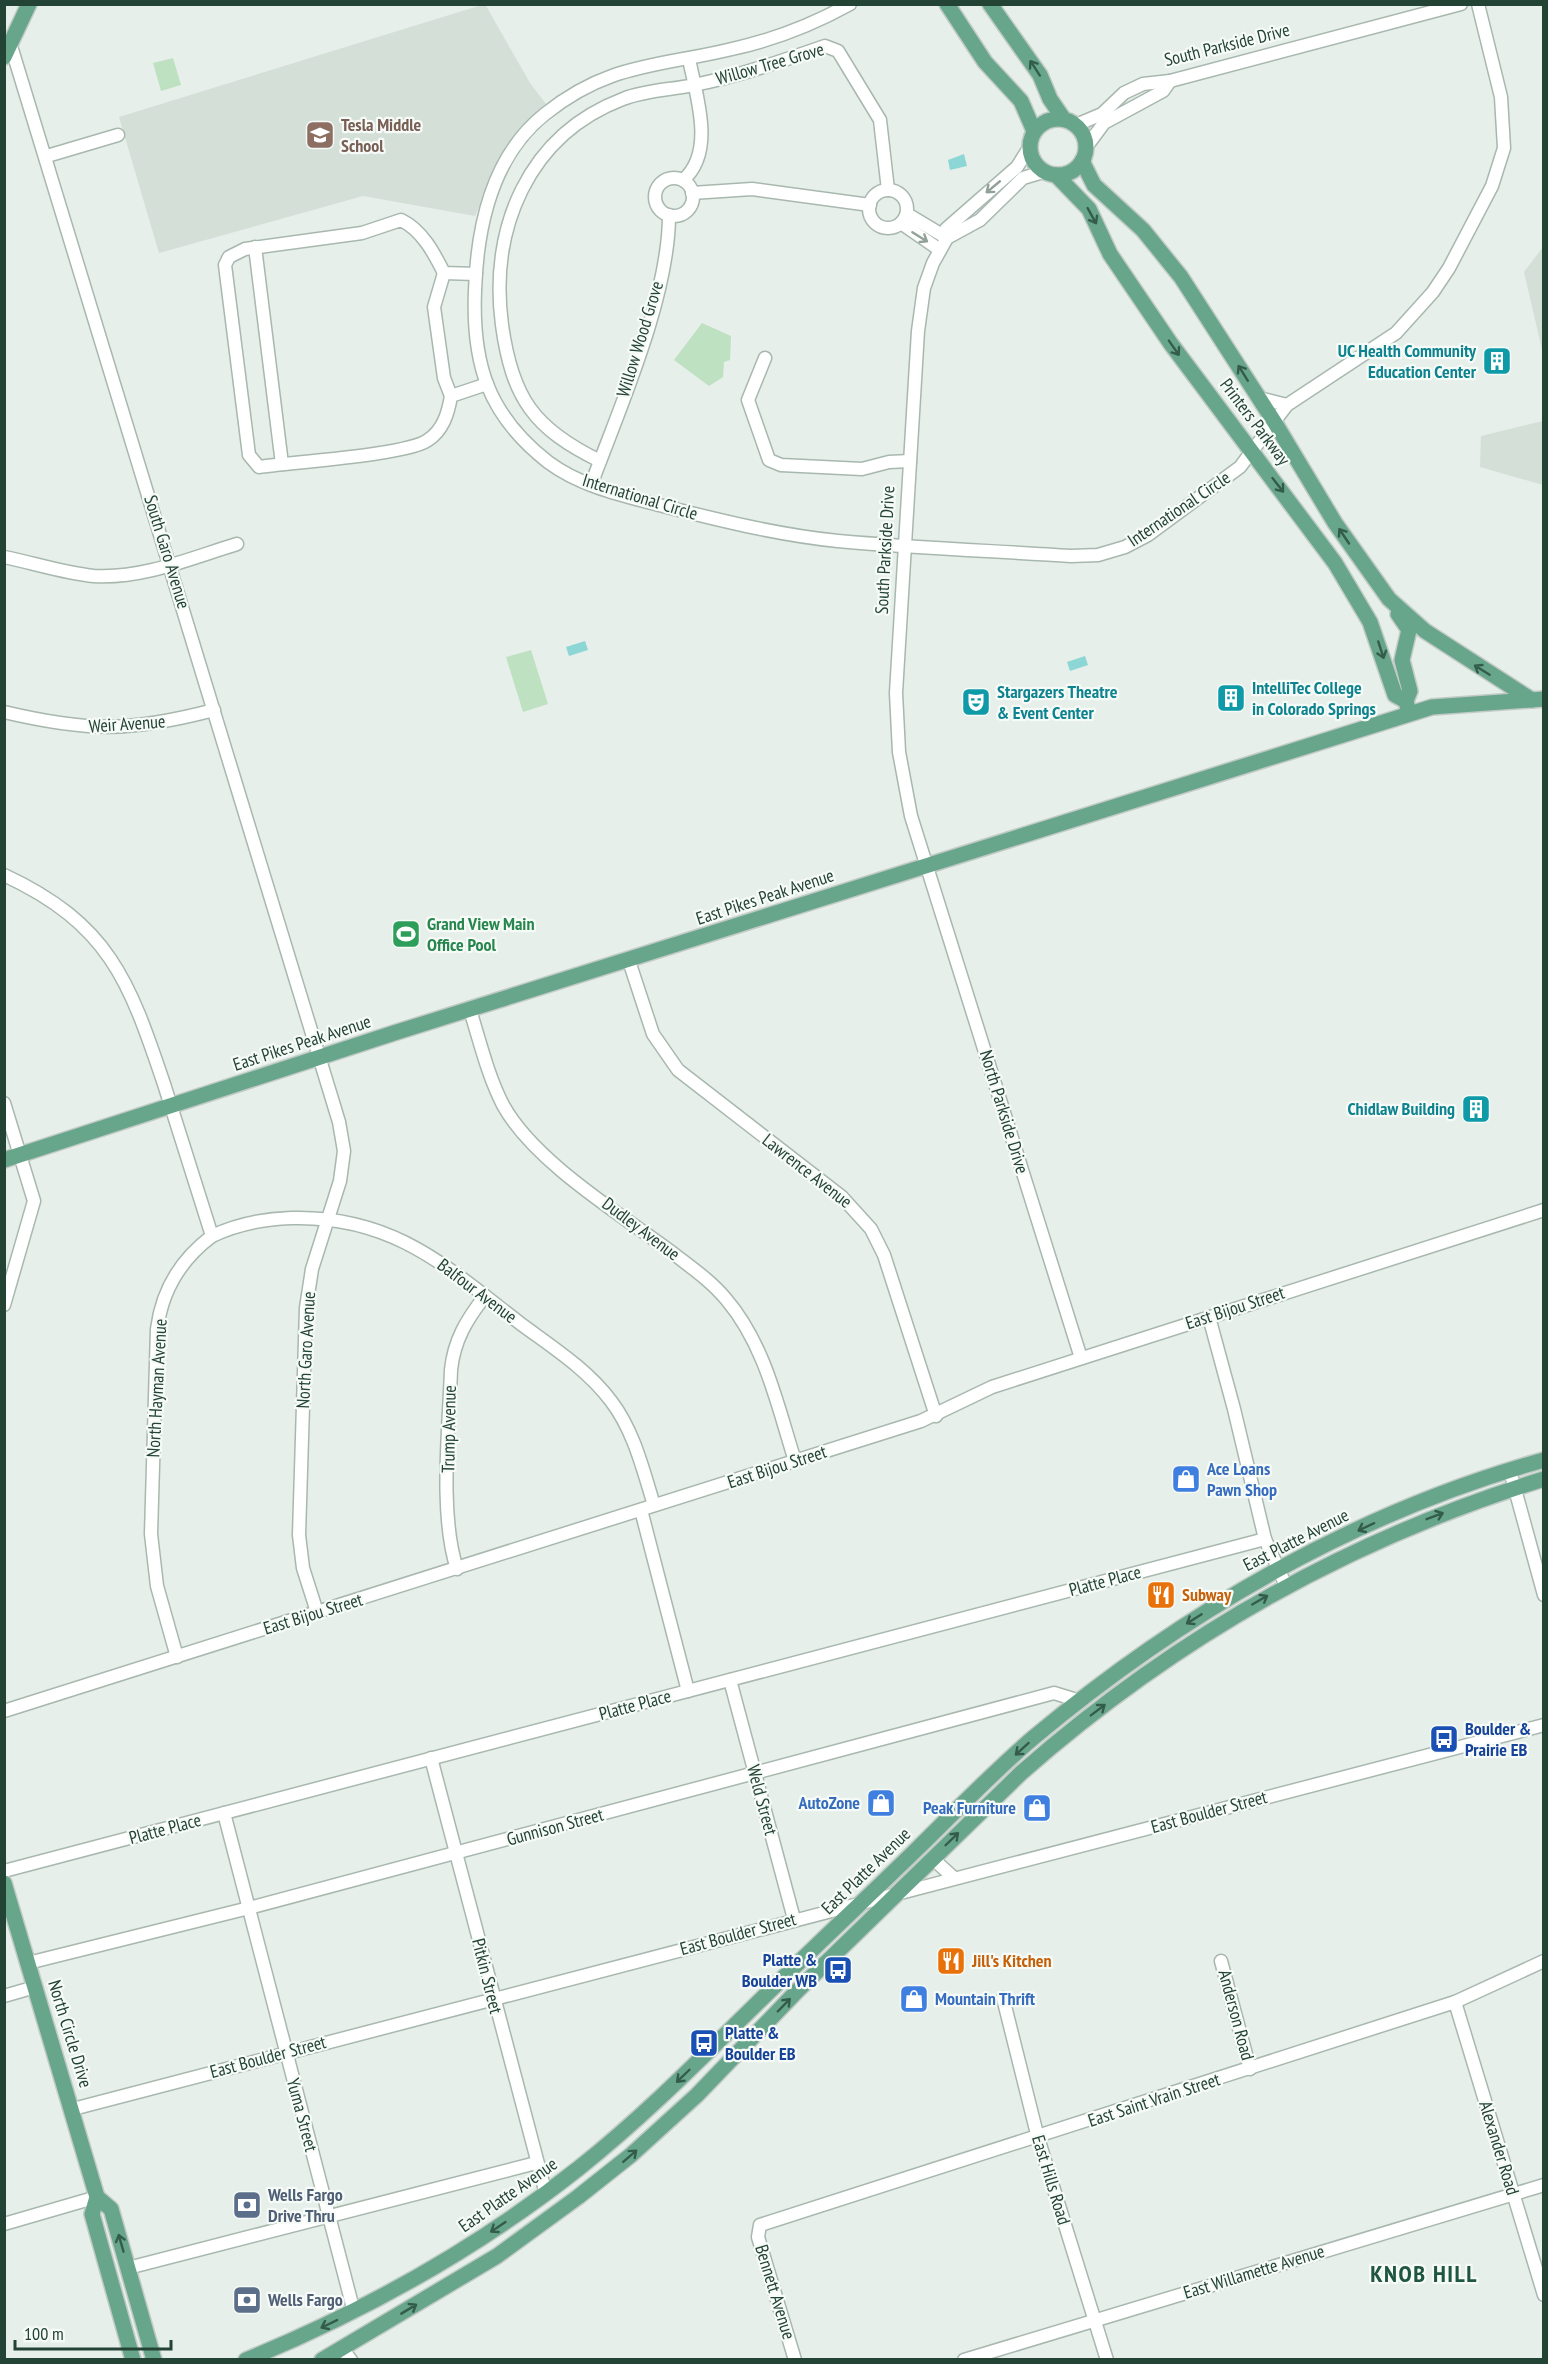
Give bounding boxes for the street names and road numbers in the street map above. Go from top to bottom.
street label: South Parkside Drive [1162,18,1292,71]
street label: Willow Tree Grove [713,37,827,90]
street label: Willow Wood Grove [611,278,668,400]
street label: Printers Parkway [1215,374,1296,470]
street label: International Circle [1123,466,1235,551]
street label: International Circle [580,468,701,525]
street label: South Parkside Drive [870,485,899,615]
street label: South Garo Avenue [139,492,196,611]
street label: Weir Avenue [88,709,166,738]
street label: East Pikes Peak Avenue [693,863,837,930]
street label: East Pikes Peak Avenue [230,1009,374,1076]
street label: North Parkside Drive [975,1047,1034,1176]
street label: Lawrence Avenue [758,1128,857,1213]
street label: Dudley Avenue [598,1192,685,1265]
street label: Balfour Avenue [433,1253,522,1328]
street label: East Bijou Street [1182,1281,1287,1334]
street label: North Garo Avenue [291,1291,320,1409]
street label: North Hayman Avenue [141,1318,172,1458]
street label: Trump Avenue [436,1385,461,1473]
street label: East Bijou Street [724,1440,829,1493]
street label: East Platte Avenue [1239,1503,1352,1576]
street label: Platte Place [1066,1560,1143,1601]
street label: East Bijou Street [260,1587,365,1640]
street label: Platte Place [596,1684,673,1725]
street label: Weld Street [742,1762,783,1838]
street label: East Boulder Street [1148,1785,1269,1838]
street label: Gunnison Street [504,1803,606,1850]
street label: Platte Place [126,1808,203,1849]
street label: East Platte Avenue [816,1822,915,1919]
street label: East Boulder Street [677,1907,798,1960]
street label: Pitkin Street [467,1936,508,2016]
street label: Anderson Road [1213,1967,1260,2063]
street label: North Circle Drive [43,1977,98,2090]
street label: East Boulder Street [207,2030,328,2083]
street label: East Saint Vrain Street [1085,2067,1223,2132]
street label: Yuma Street [282,2076,323,2154]
street label: Alexander Road [1474,2098,1525,2198]
street label: East Hills Road [1027,2132,1076,2227]
street label: East Platte Avenue [454,2152,562,2237]
street label: East Willamette Avenue [1181,2239,1327,2304]
street label: Bennett Avenue [750,2242,801,2342]

